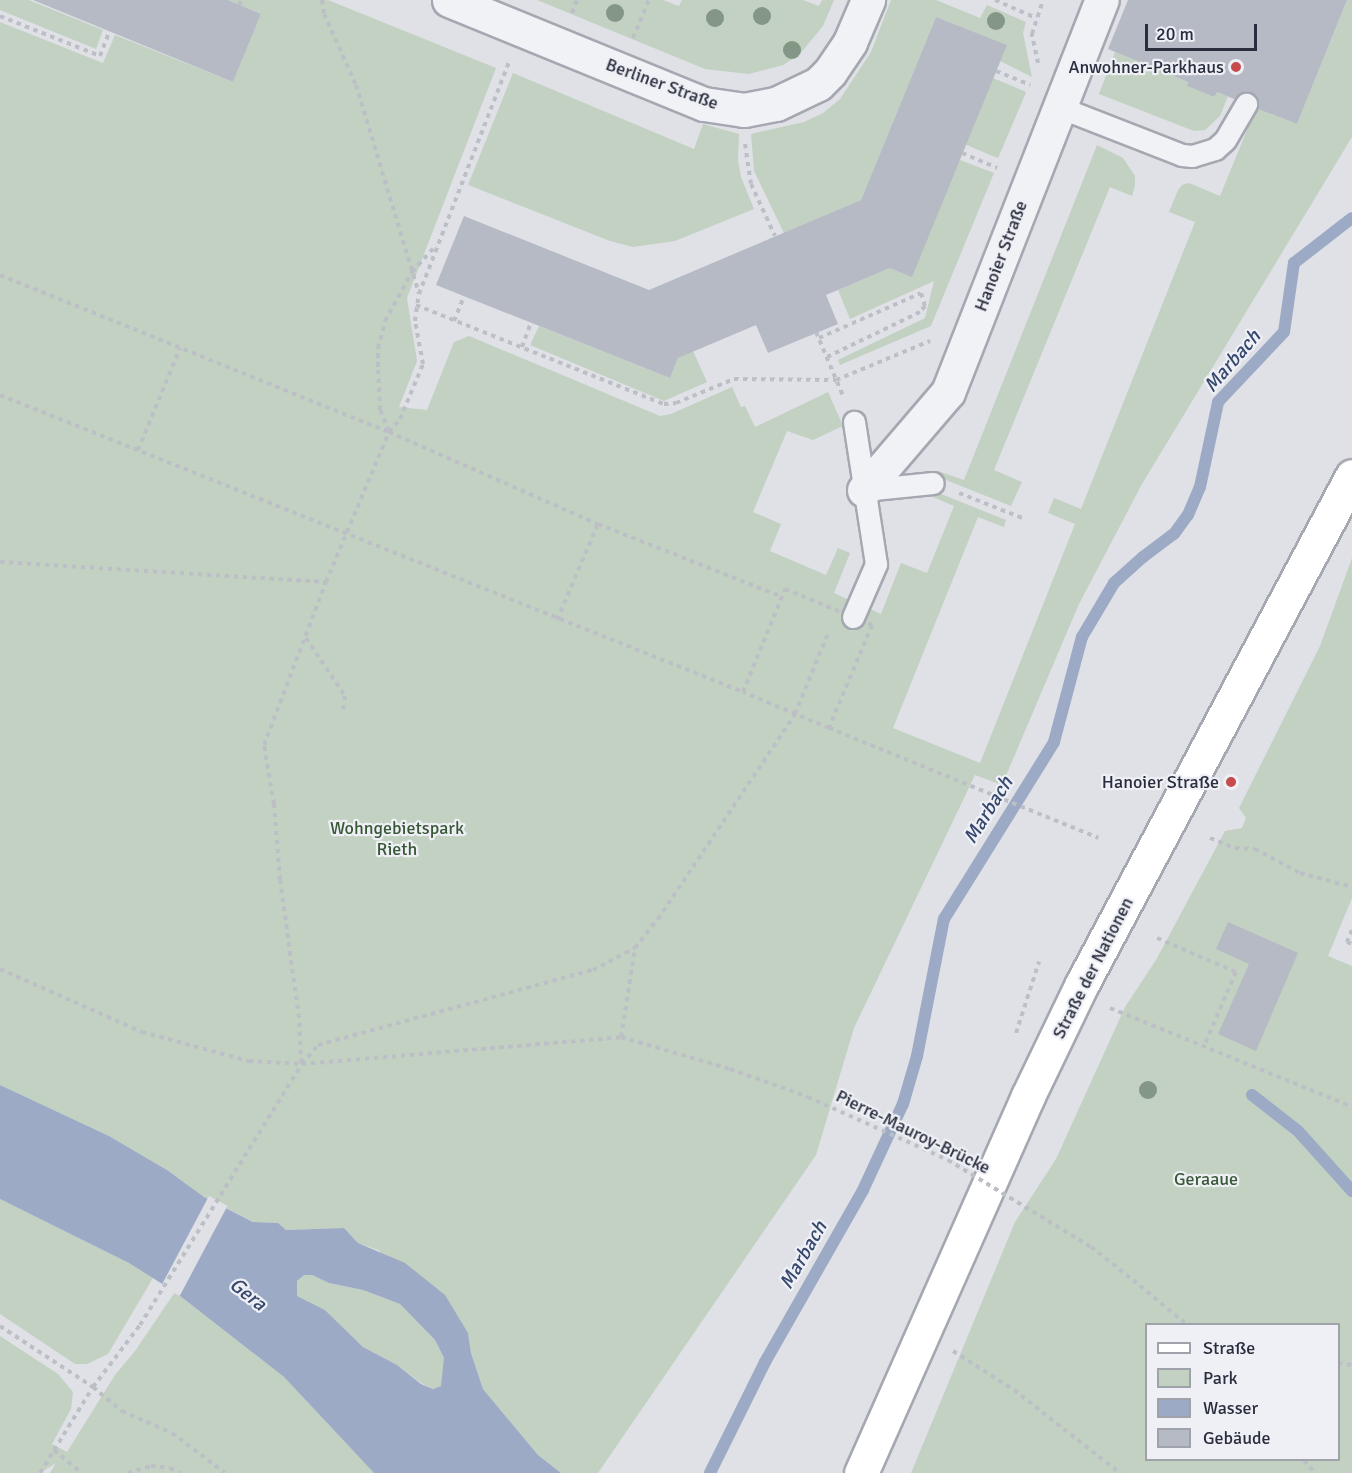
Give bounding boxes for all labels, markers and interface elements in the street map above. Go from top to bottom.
scale bar [1148,12,1260,50]
text: 20 m [1156,23,1194,45]
street label: Berliner Straße [603,54,721,114]
place label: Anwohner-Parkhaus [1069,56,1224,78]
marker: Anwohner-Parkhaus [1229,60,1243,74]
street label: Hanoier Straße [970,197,1032,315]
water label: Marbach [1198,325,1266,397]
place label: Hanoier Straße [1102,771,1219,793]
water label: Marbach [958,772,1018,848]
marker: Hanoier Straße [1224,775,1238,789]
park label: Wohngebietspark Rieth [330,818,464,860]
street label: Straße der Nationen [1048,894,1138,1042]
street label: Pierre-Mauroy-Brücke [832,1085,994,1179]
park label: Geraaue [1174,1168,1238,1190]
water label: Marbach [774,1217,832,1293]
water label: Gera [225,1272,271,1316]
legend [1145,1323,1340,1461]
text: Straße [1203,1337,1255,1359]
text: Park [1203,1367,1238,1389]
text: Wasser [1203,1397,1258,1419]
text: Gebäude [1203,1427,1271,1449]

